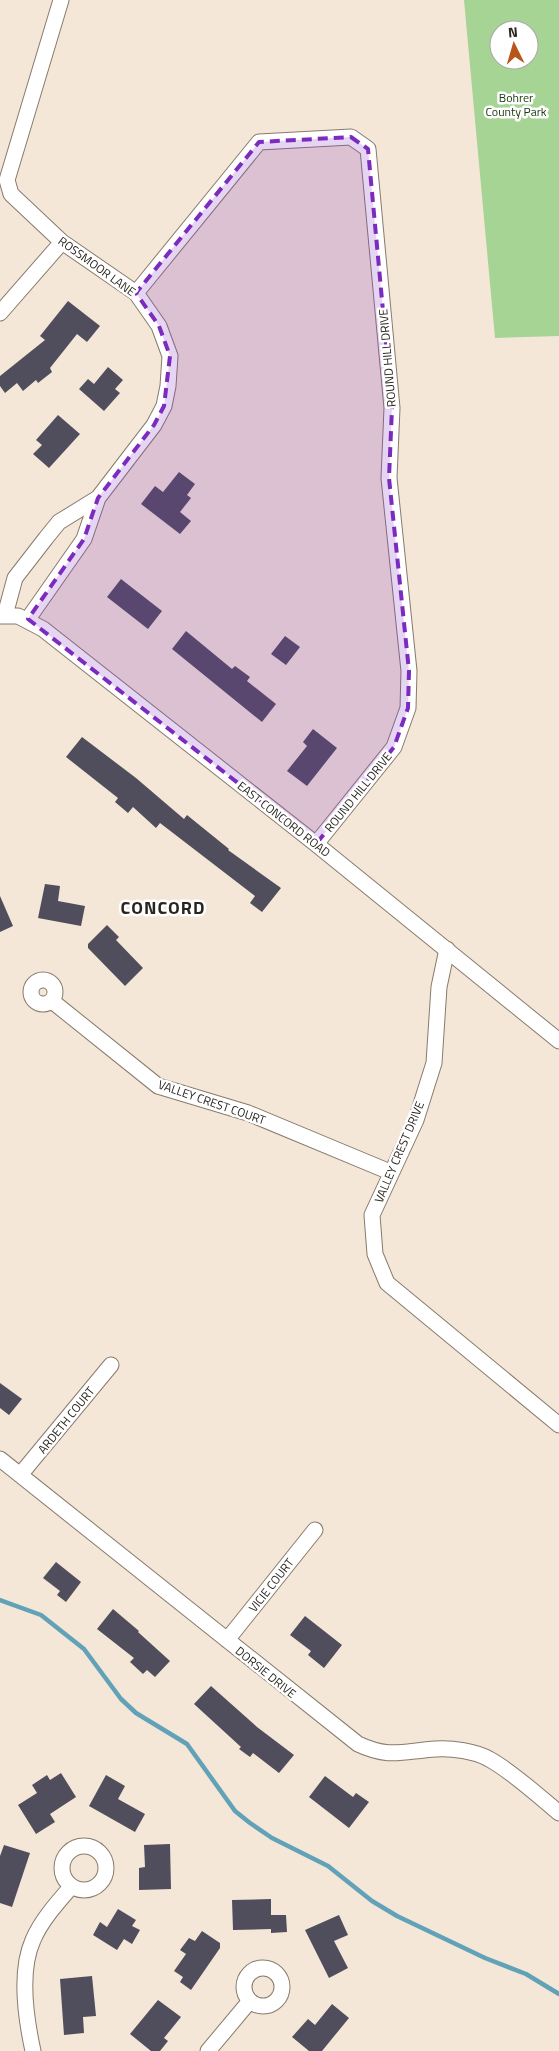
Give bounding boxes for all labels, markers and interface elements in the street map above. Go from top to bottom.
north arrow [489,20,539,70]
text: N [507,21,519,42]
park label: Bohrer County Park [485,88,547,121]
street label: ROSSMOOR LANE [54,231,140,301]
street label: ROUND HILL DRIVE [373,308,401,408]
street label: ROUND HILL DRIVE [320,747,397,836]
street label: EAST CONCORD ROAD [233,776,335,862]
district label: CONCORD [121,894,205,921]
street label: VALLEY CREST COURT [156,1075,269,1130]
street label: VALLEY CREST DRIVE [369,1098,429,1206]
street label: ARDETH COURT [33,1382,99,1458]
street label: VICIE COURT [244,1553,299,1616]
street label: DORSIE DRIVE [231,1641,301,1703]

